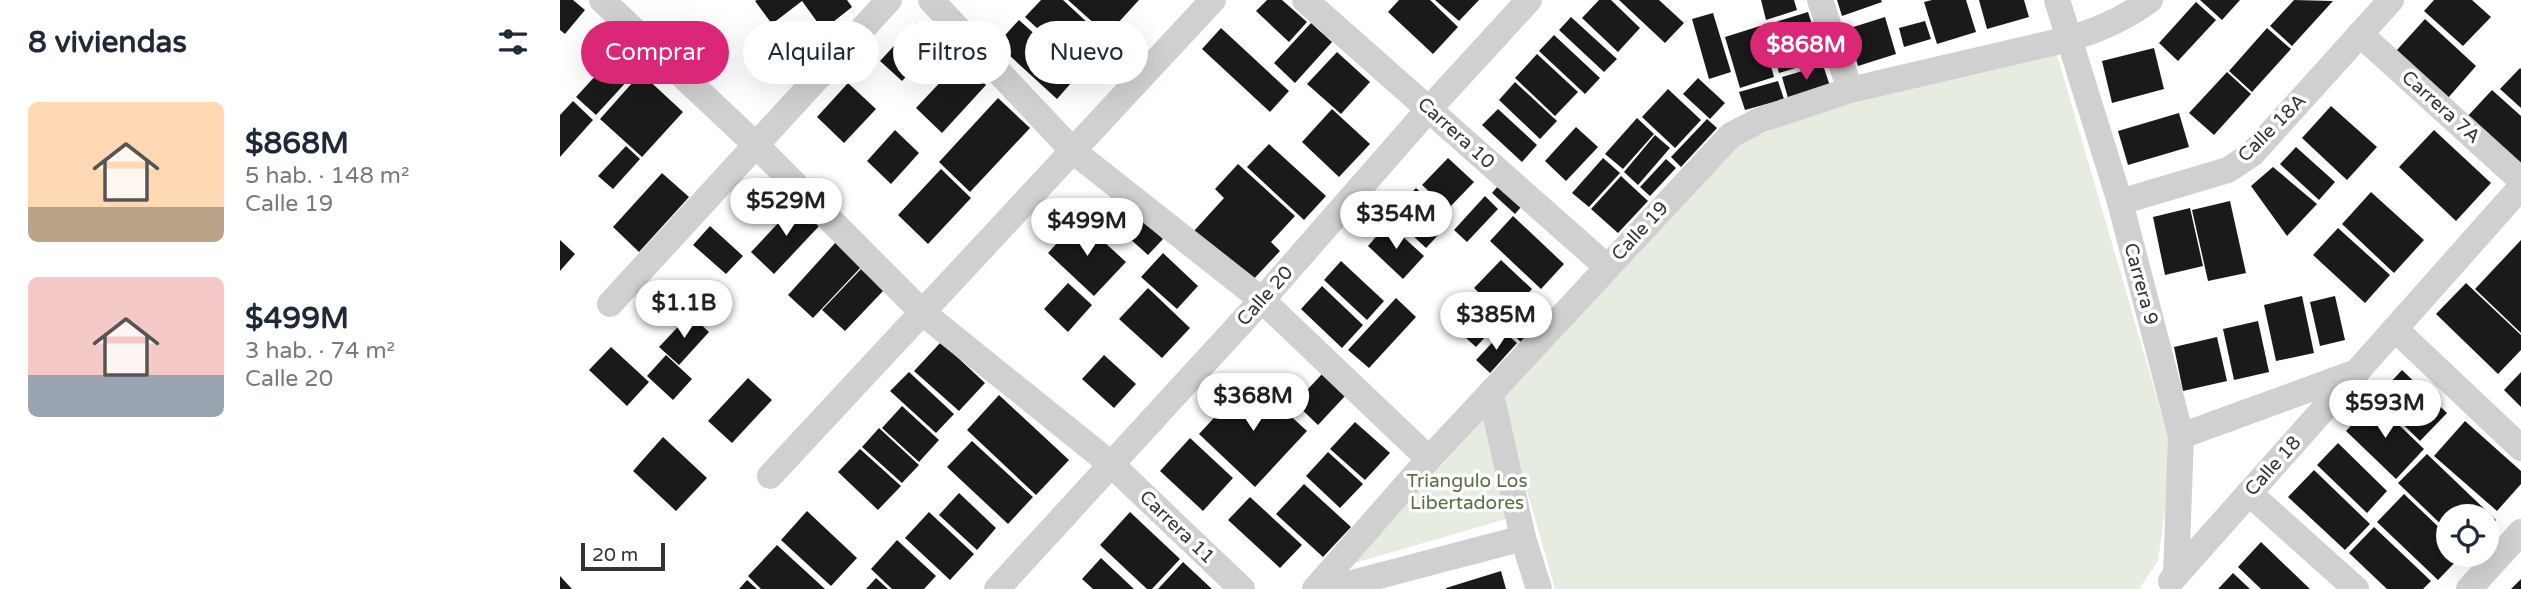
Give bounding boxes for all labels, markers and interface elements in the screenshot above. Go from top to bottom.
chip: Comprar [581,21,729,84]
chip: Alquilar [743,21,879,84]
chip: Filtros [893,21,1011,84]
chip: Nuevo [1025,21,1148,84]
pin: $868M [1757,22,1855,82]
icon: filters [494,23,532,61]
text: 8 viviendas [28,24,187,61]
text: $868M [1766,31,1846,59]
street label: Carrera 7A [2397,66,2485,148]
street label: Calle 18A [2233,89,2311,167]
street label: Carrera 10 [1413,93,1499,173]
text: $868M [245,125,349,162]
icon: home [84,130,168,214]
text: 5 hab. · 148 m² [245,162,410,190]
pin: $529M [737,178,835,238]
text: $529M [746,187,826,215]
text: Calle 19 [245,190,333,218]
pin: $354M [1347,191,1445,251]
street label: Calle 19 [1607,197,1673,265]
pin: $499M [1038,198,1136,258]
text: $354M [1356,200,1436,228]
text: $499M [1047,207,1127,235]
street label: Carrera 9 [2120,241,2162,327]
street label: Calle 20 [1232,262,1298,330]
pin: $1.1B [635,280,733,340]
text: $1.1B [652,289,716,317]
pin: $385M [1447,292,1545,352]
text: $499M [245,300,349,337]
text: $385M [1456,301,1536,329]
icon: home [84,305,168,389]
text: 3 hab. · 74 m² [245,337,395,365]
text: Calle 20 [245,365,333,393]
pin: $368M [1204,374,1302,433]
pin: $593M [2336,380,2434,440]
text: $368M [1213,382,1293,410]
text: $593M [2345,389,2425,417]
street label: Calle 18 [2240,432,2306,500]
park label: Triangulo Los Libertadores [1406,470,1528,514]
street label: Carrera 11 [1135,486,1219,568]
map controls [2436,504,2499,567]
button: locate [2436,504,2499,567]
scale bar [581,540,665,572]
text: 20 m [592,544,638,566]

